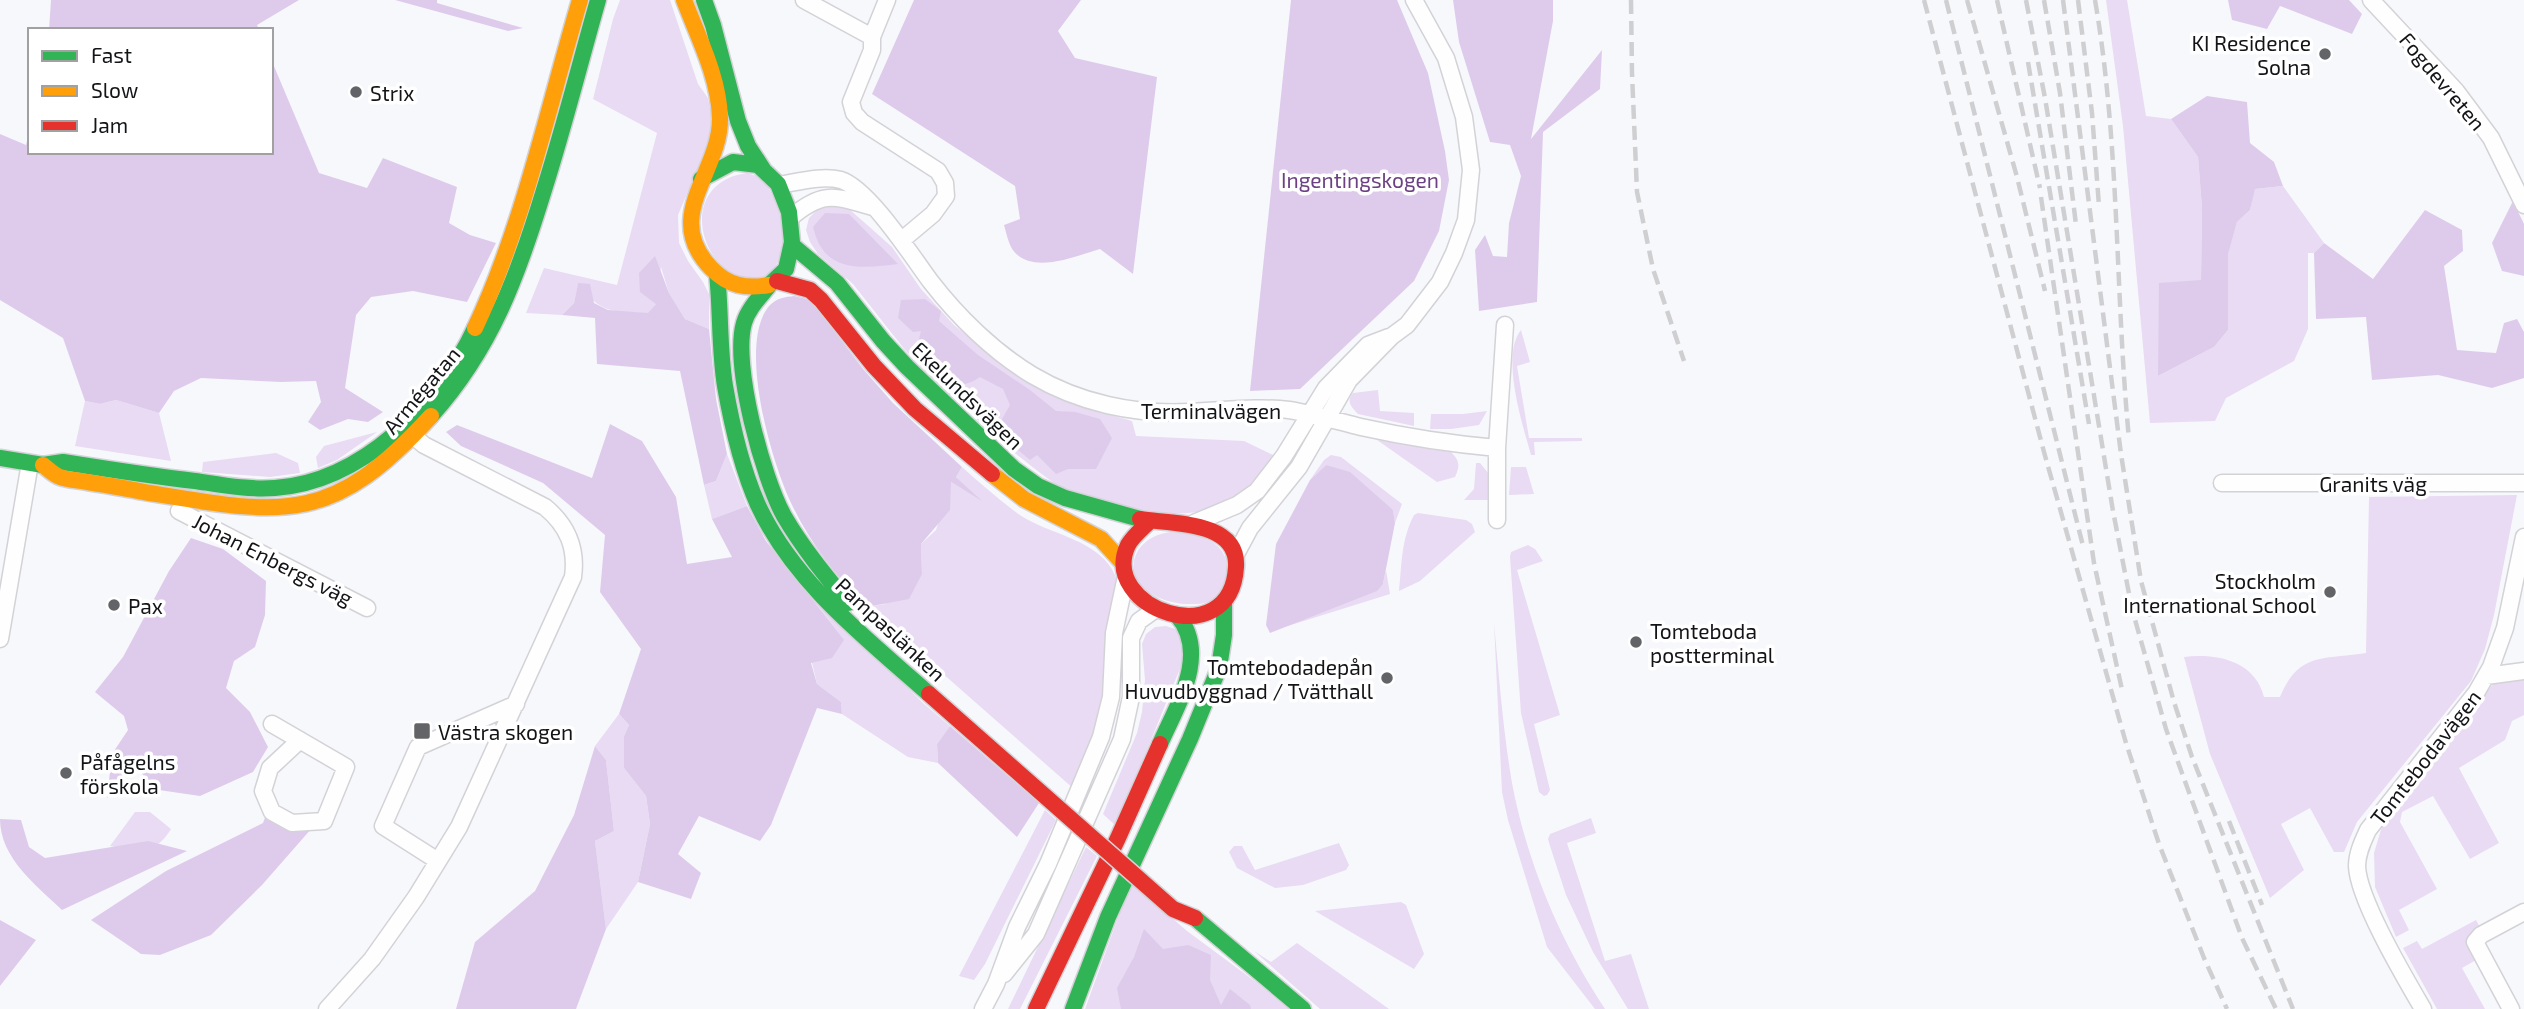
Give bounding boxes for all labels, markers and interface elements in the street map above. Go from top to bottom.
street label: Fogdevreten [2395,27,2491,135]
legend [28,28,273,154]
place label: KI Residence Solna [2191,30,2311,79]
text: Fast [91,42,132,67]
marker: KI Residence Solna [2317,46,2333,62]
text: Slow [91,77,138,102]
place label: Strix [370,80,414,105]
marker: Strix [348,84,364,100]
text: Jam [91,112,128,137]
park label: Ingentingskogen [1281,167,1439,192]
street label: Ekelundsvägen [907,336,1029,454]
street label: Armégatan [377,341,465,439]
street label: Terminalvägen [1141,398,1281,423]
street label: Granits väg [2319,471,2427,496]
street label: Johan Enbergs väg [189,508,357,610]
place label: Stockholm International School [2123,568,2317,617]
street label: Pampaslänken [831,572,951,686]
marker: Stockholm International School [2322,584,2338,600]
place label: Pax [128,593,163,618]
marker: Pax [106,597,122,613]
place label: Tomteboda postterminal [1650,618,1775,667]
marker: Tomteboda postterminal [1628,634,1644,650]
place label: Tomtebodadepån Huvudbyggnad / Tvätthall [1125,654,1374,703]
marker: Tomtebodadepån Huvudbyggnad / Tvätthall [1379,670,1395,686]
street label: Tomtebodavägen [2364,684,2486,830]
place label: Västra skogen [438,719,573,744]
marker: Västra skogen [412,721,432,741]
place label: Påfågelns förskola [80,749,175,798]
marker: Påfågelns förskola [58,765,74,781]

